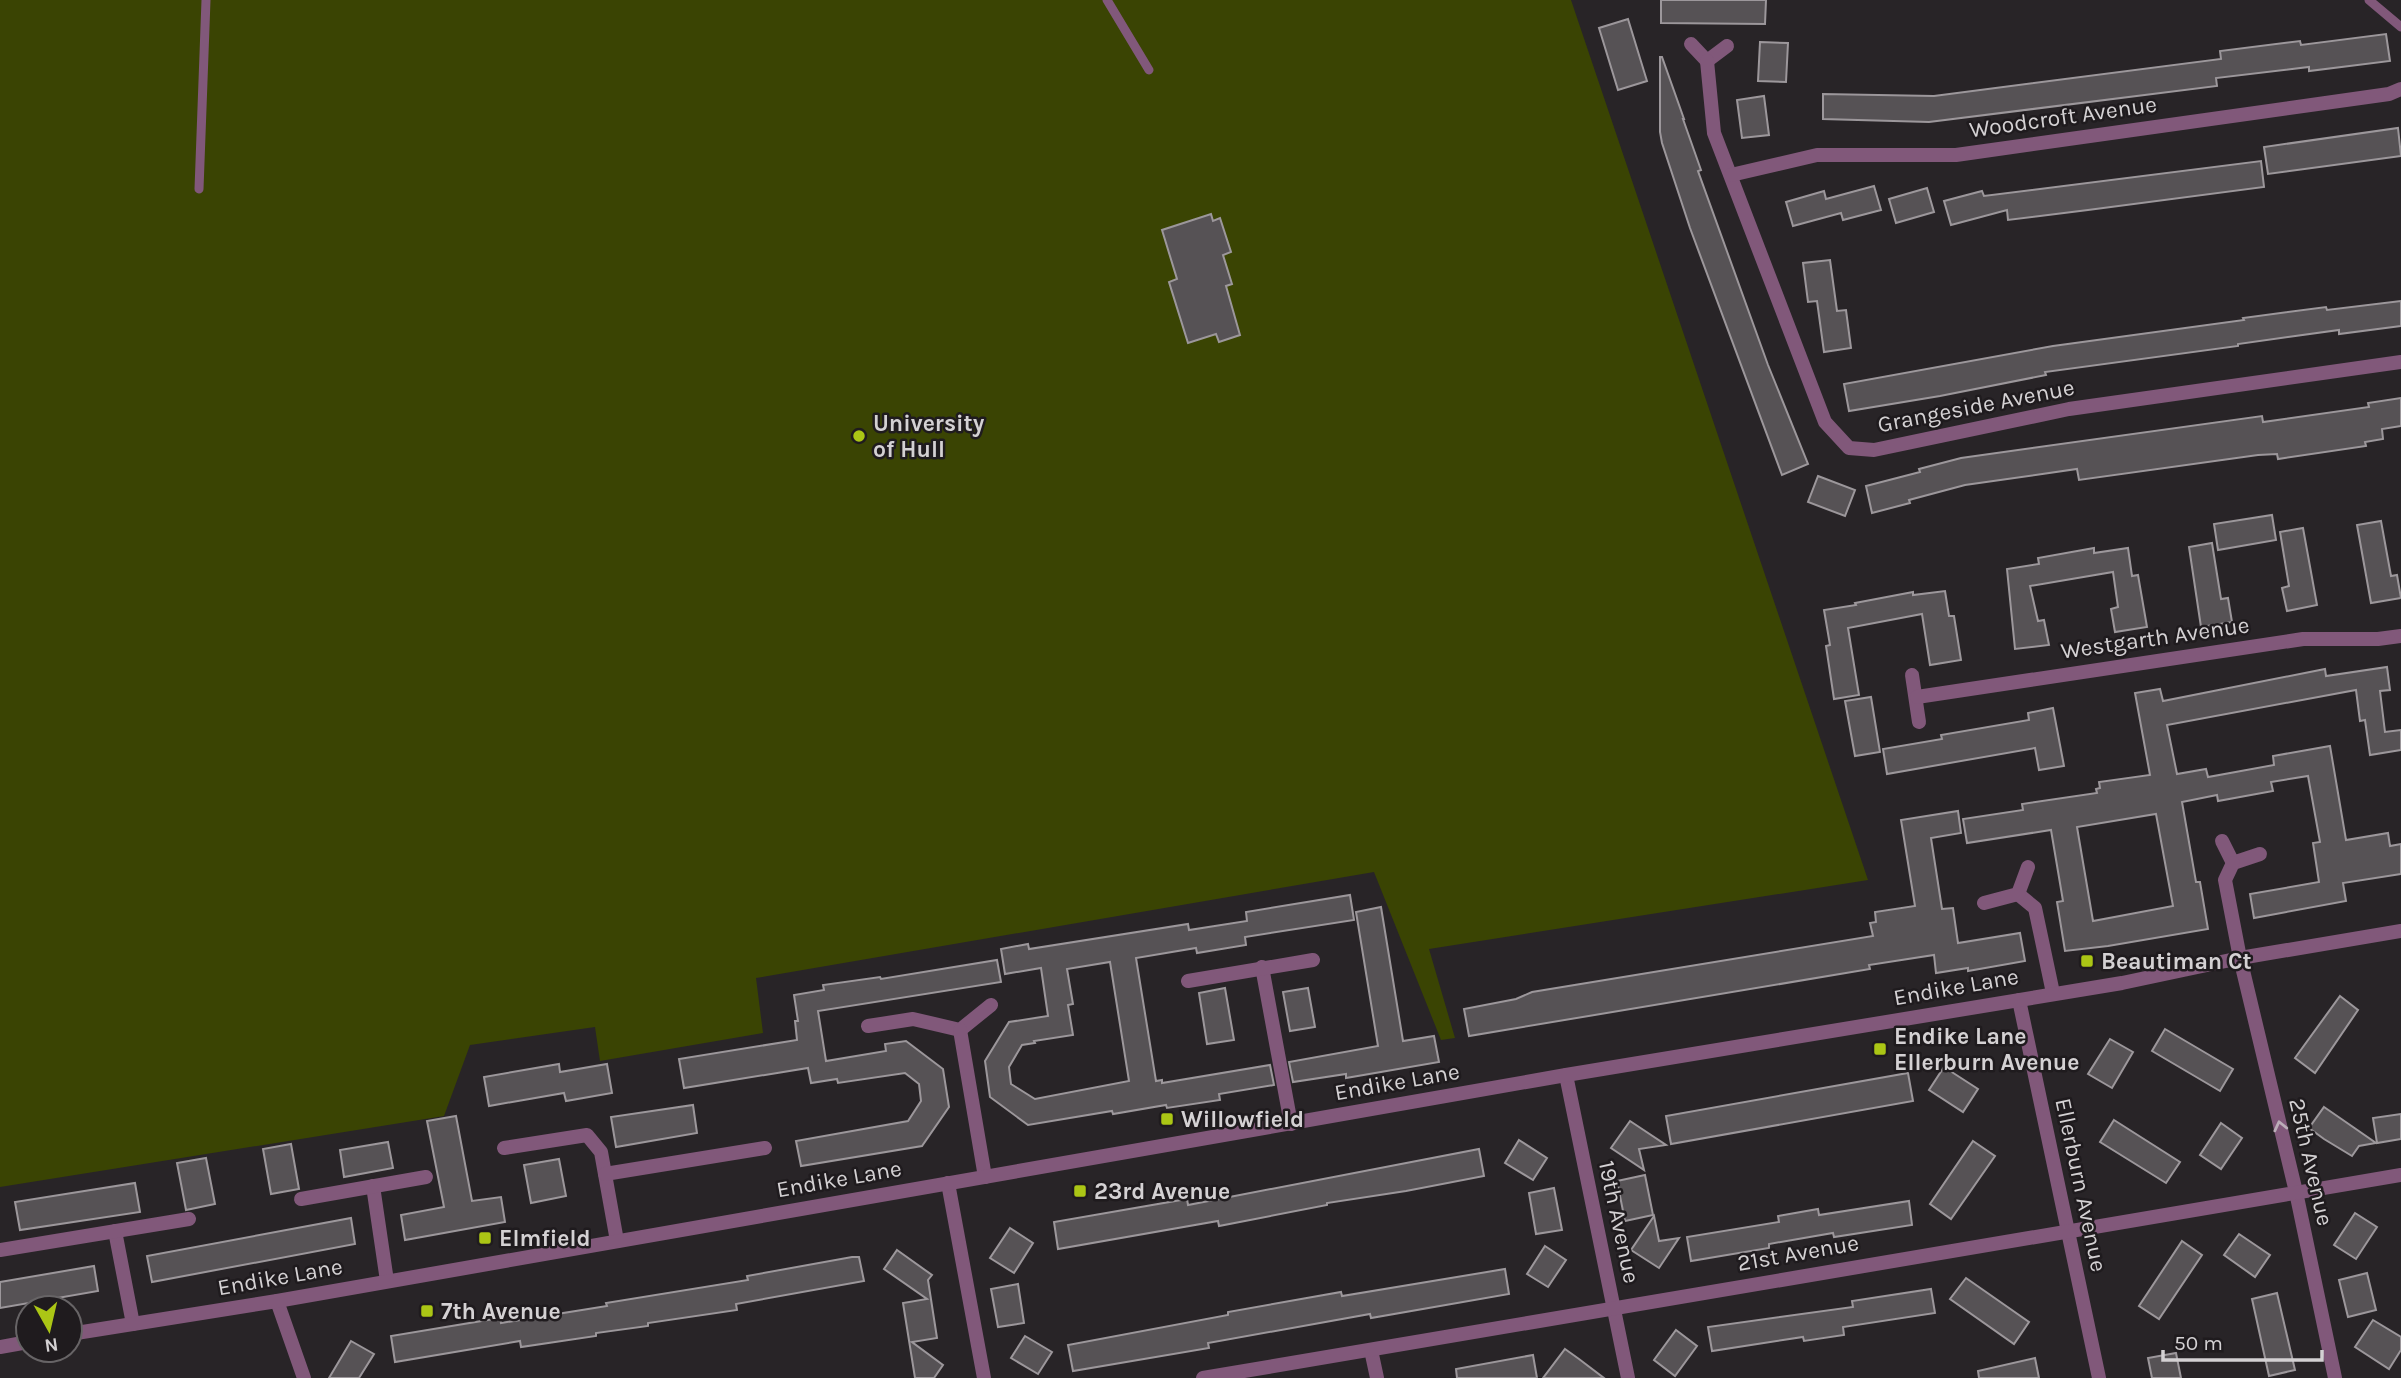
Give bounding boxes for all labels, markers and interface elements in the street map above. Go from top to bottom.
street label: Woodcroft Avenue [1968,90,2158,144]
street label: Grangeside Avenue [1875,374,2077,438]
place label: University of Hull [873,410,985,463]
marker: University of Hull [851,428,867,444]
street label: Westgarth Avenue [2059,611,2251,665]
place label: Beautiman Ct [2101,948,2252,975]
marker: Beautiman Ct [2079,953,2095,969]
street label: Endike Lane [1891,963,2021,1011]
place label: Endike Lane Ellerburn Avenue [1894,1023,2079,1076]
marker: Endike Lane Ellerburn Avenue [1872,1041,1888,1057]
street label: Endike Lane [1332,1058,1462,1106]
street label: Ellerburn Avenue [2049,1096,2113,1274]
street label: 25th Avenue [2283,1096,2339,1228]
place label: Willowfield [1181,1106,1304,1133]
marker: Willowfield [1159,1111,1175,1127]
one-way arrow [2274,1120,2288,1132]
street label: Endike Lane [774,1155,904,1203]
street label: 19th Avenue [1593,1158,1645,1286]
place label: 23rd Avenue [1094,1178,1230,1205]
marker: 23rd Avenue [1072,1183,1088,1199]
place label: Elmfield [499,1225,591,1252]
street label: 21st Avenue [1735,1229,1861,1277]
marker: Elmfield [477,1230,493,1246]
street label: Endike Lane [215,1253,345,1301]
north arrow [14,1294,84,1364]
place label: 7th Avenue [441,1298,561,1325]
marker: 7th Avenue [419,1303,435,1319]
scale bar [2163,1318,2322,1362]
text: 50 m [2174,1331,2223,1355]
text: N [43,1333,60,1357]

